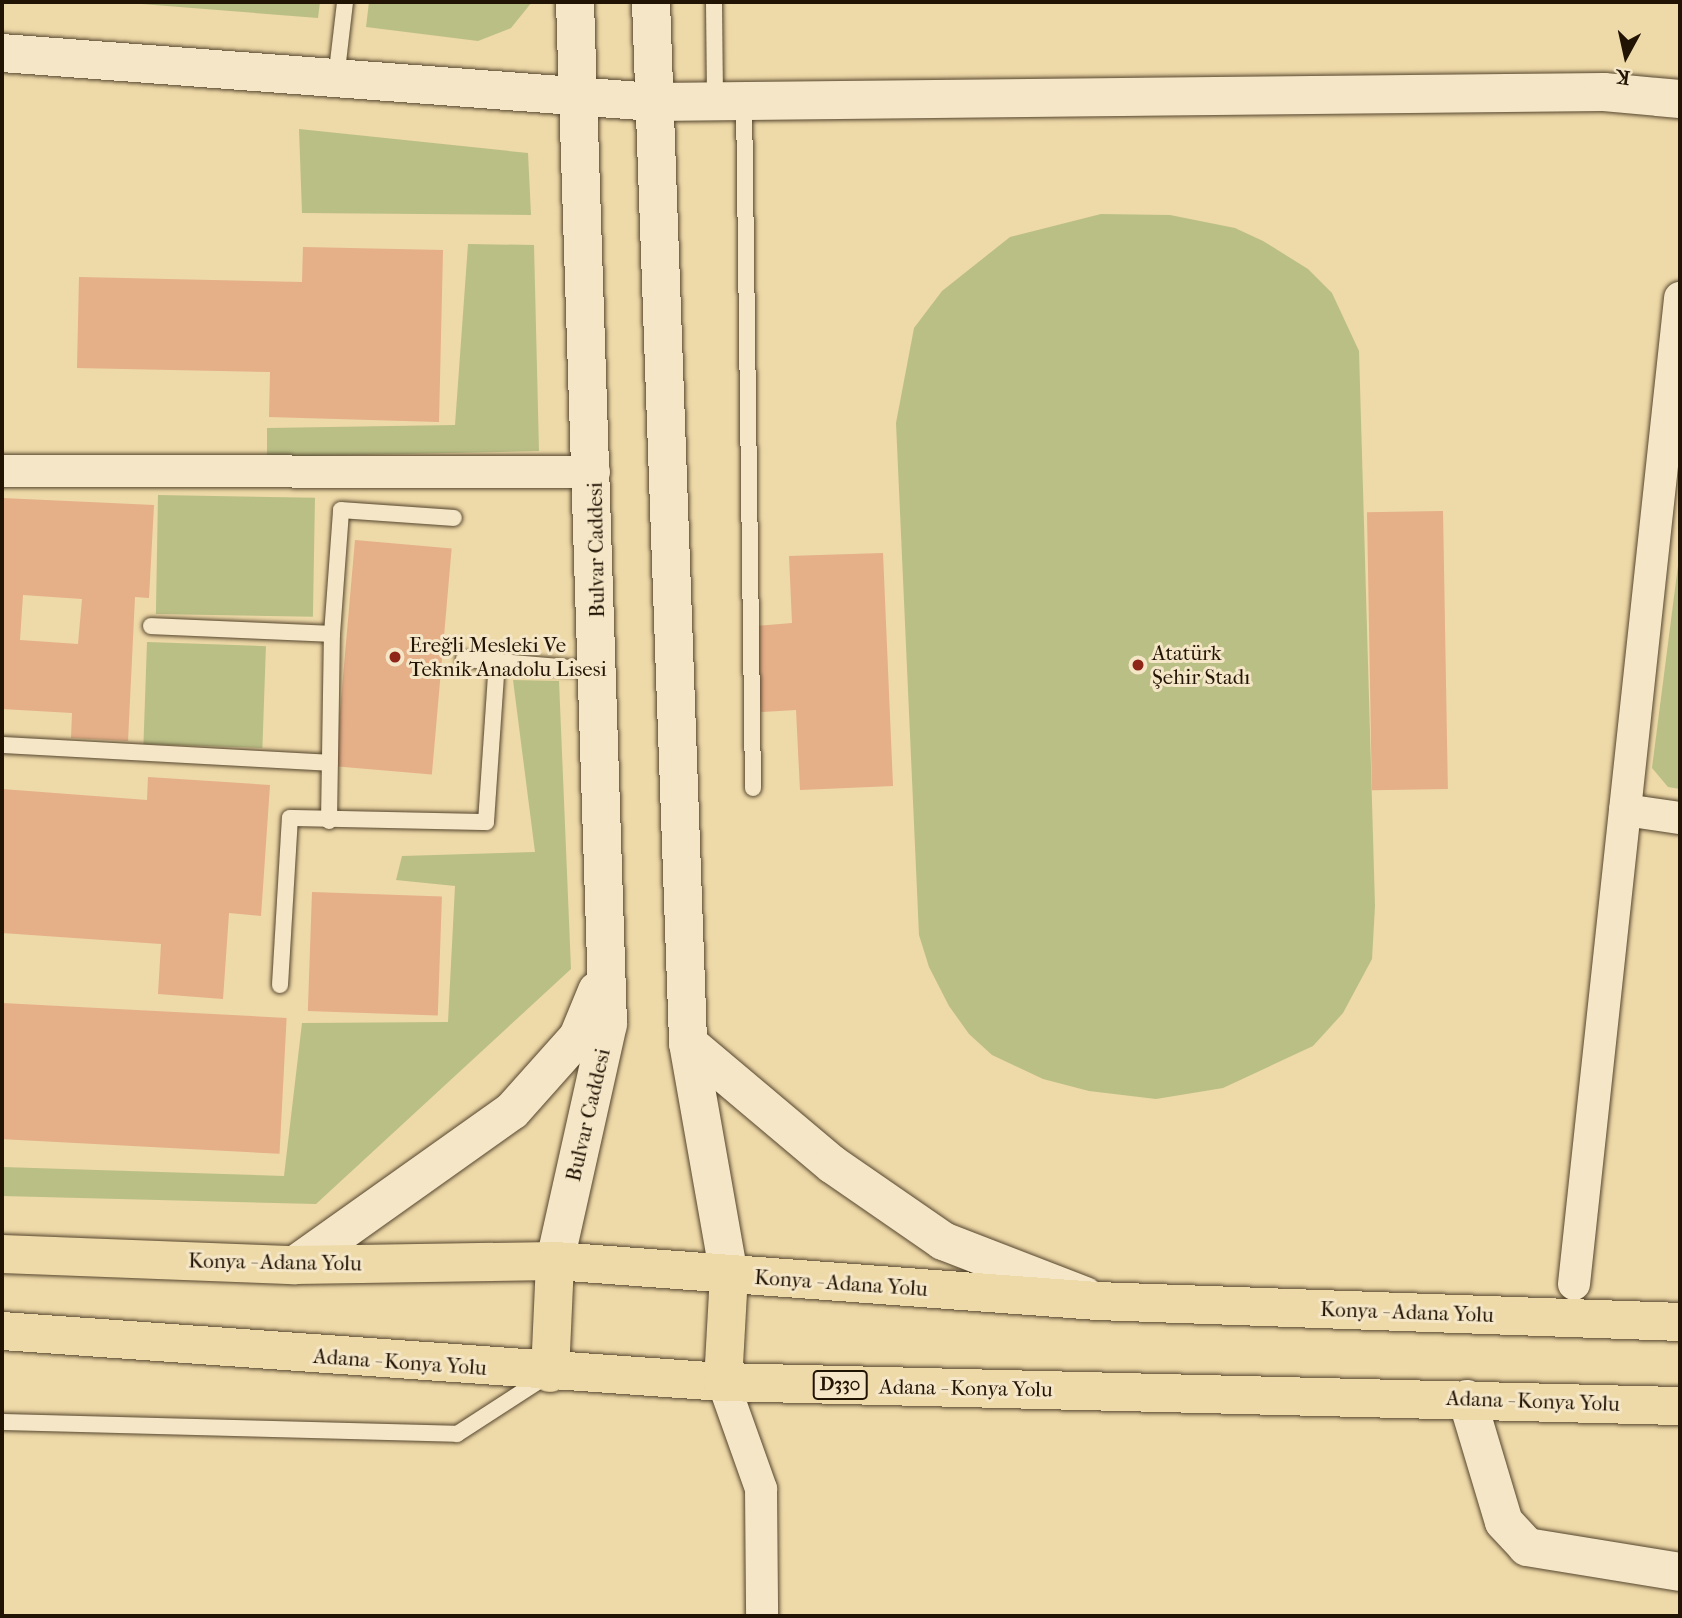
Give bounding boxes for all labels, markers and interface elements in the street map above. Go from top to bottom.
north arrow [1591,21,1661,91]
text: K [1615,65,1631,89]
street label: Bulvar Caddesi [582,482,610,618]
place label: Ereğli Mesleki Ve Teknik Anadolu Lisesi [409,632,607,682]
place label: Atatürk Şehir Stadı [1152,640,1250,690]
marker: Ereğli Mesleki Ve Teknik Anadolu Lisesi [387,649,403,665]
marker: Atatürk Şehir Stadı [1130,657,1146,673]
street label: Bulvar Caddesi [560,1046,616,1184]
street label: Konya - Adana Yolu [188,1248,362,1276]
street label: Konya - Adana Yolu [754,1264,928,1302]
street label: Konya - Adana Yolu [1320,1296,1494,1328]
street label: Adana - Konya Yolu [313,1343,487,1381]
road number: D330 [812,1370,868,1400]
street label: Adana - Konya Yolu [879,1374,1053,1402]
street label: Adana - Konya Yolu [1446,1385,1620,1417]

